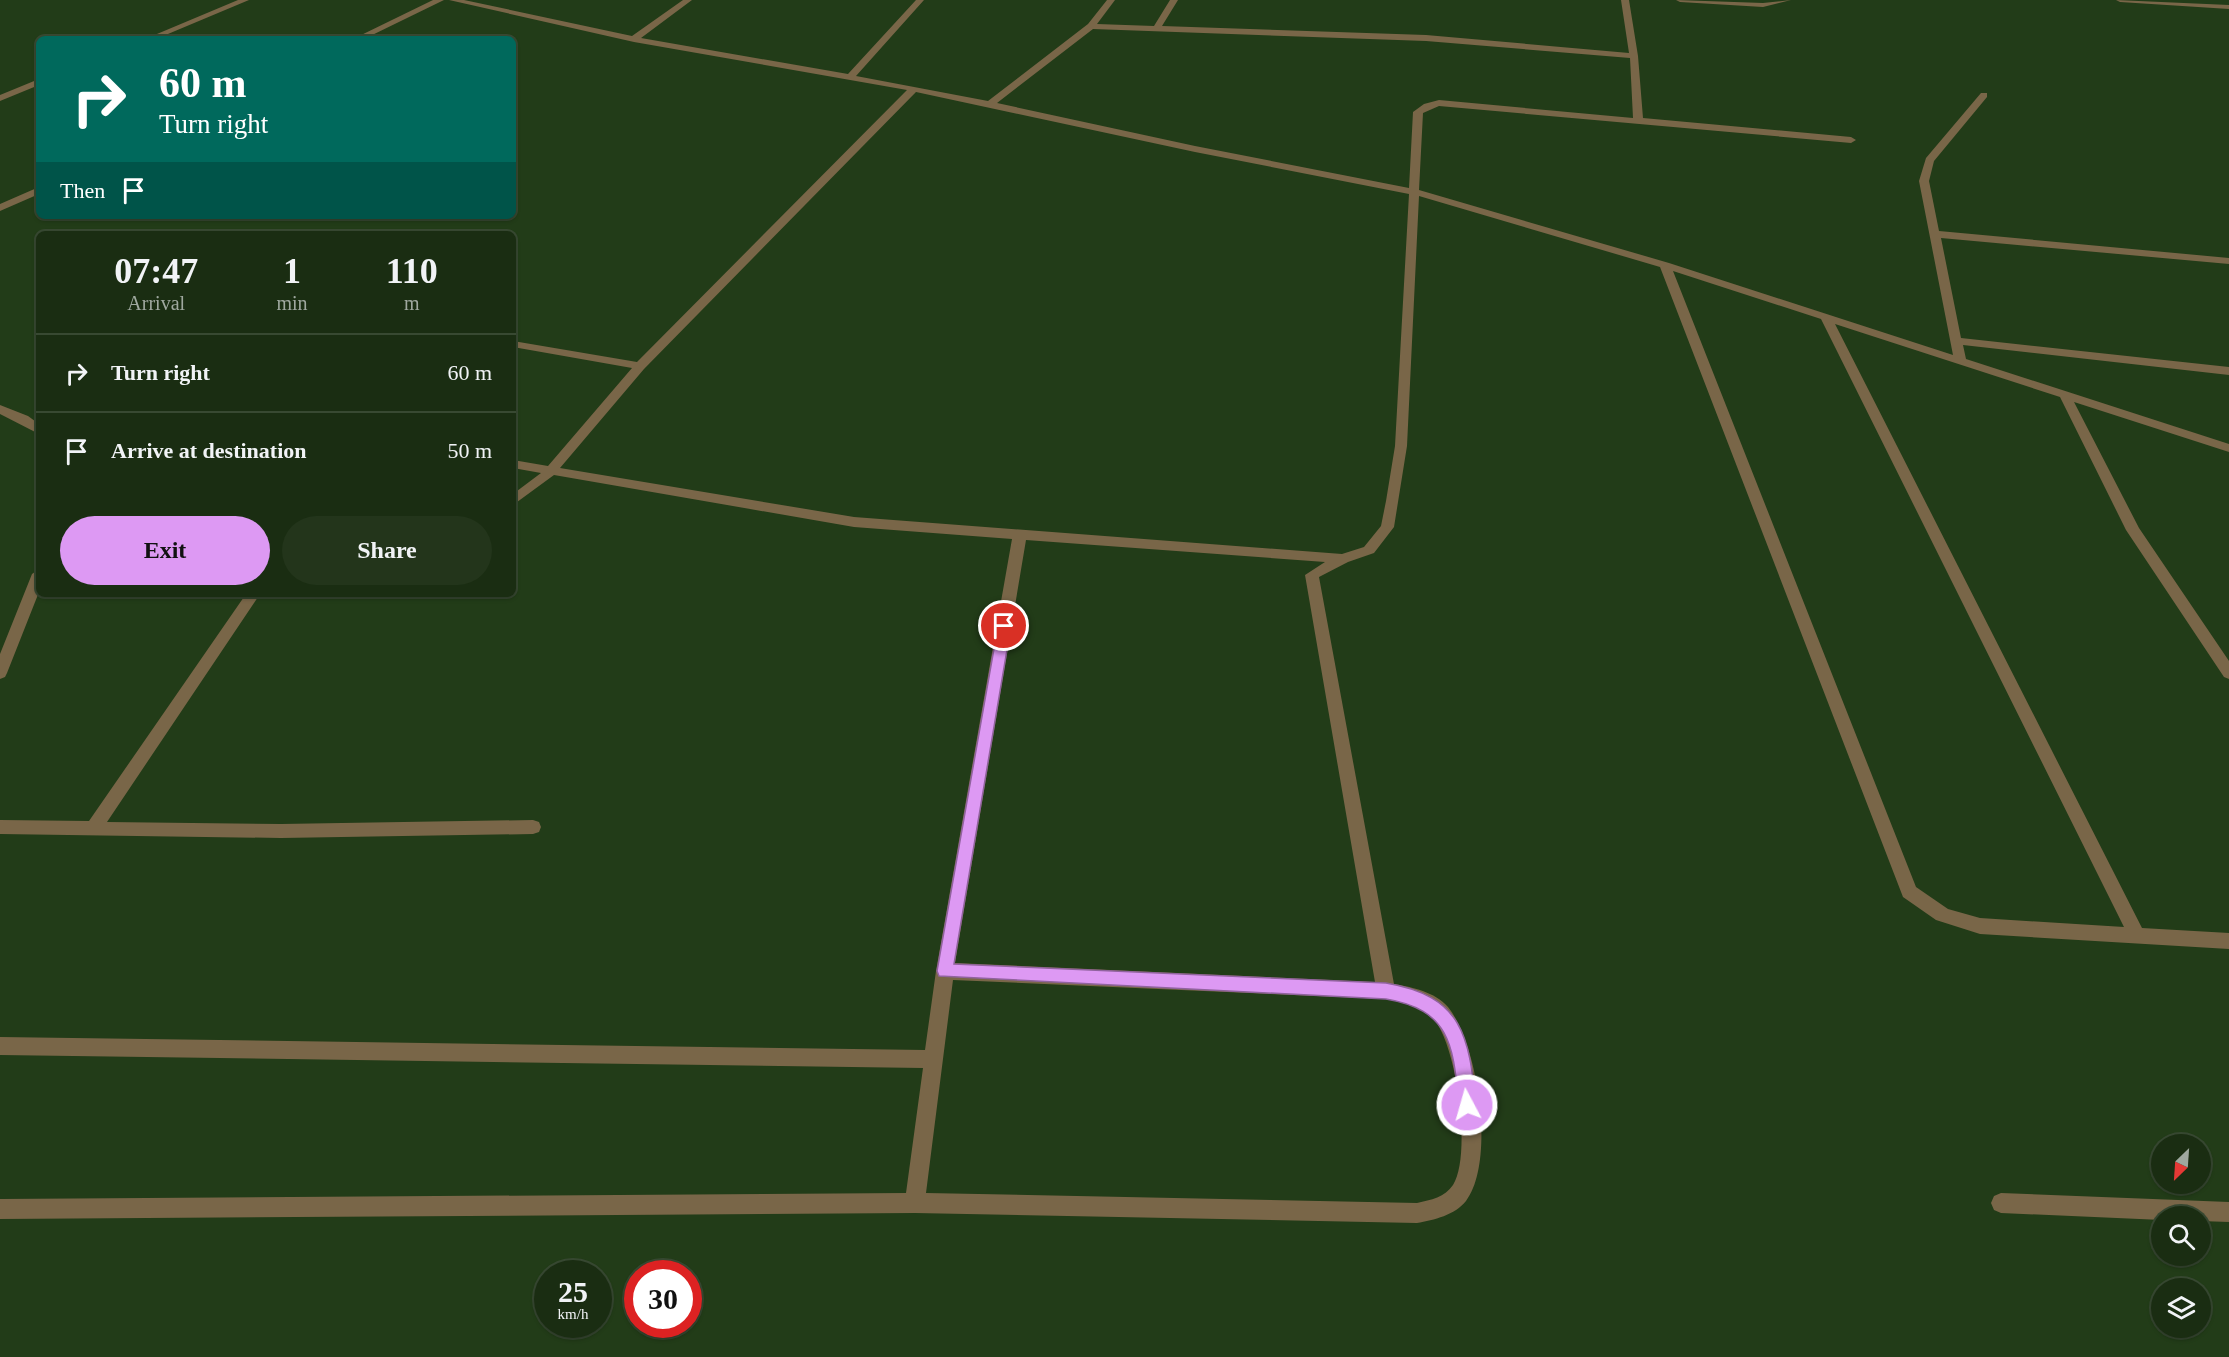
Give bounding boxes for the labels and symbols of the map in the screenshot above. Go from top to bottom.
pin [978,600,1029,651]
position arrow [1435,1073,1499,1137]
north arrow [2151,1134,2211,1194]
speed limit sign: 30 [624,1260,702,1338]

